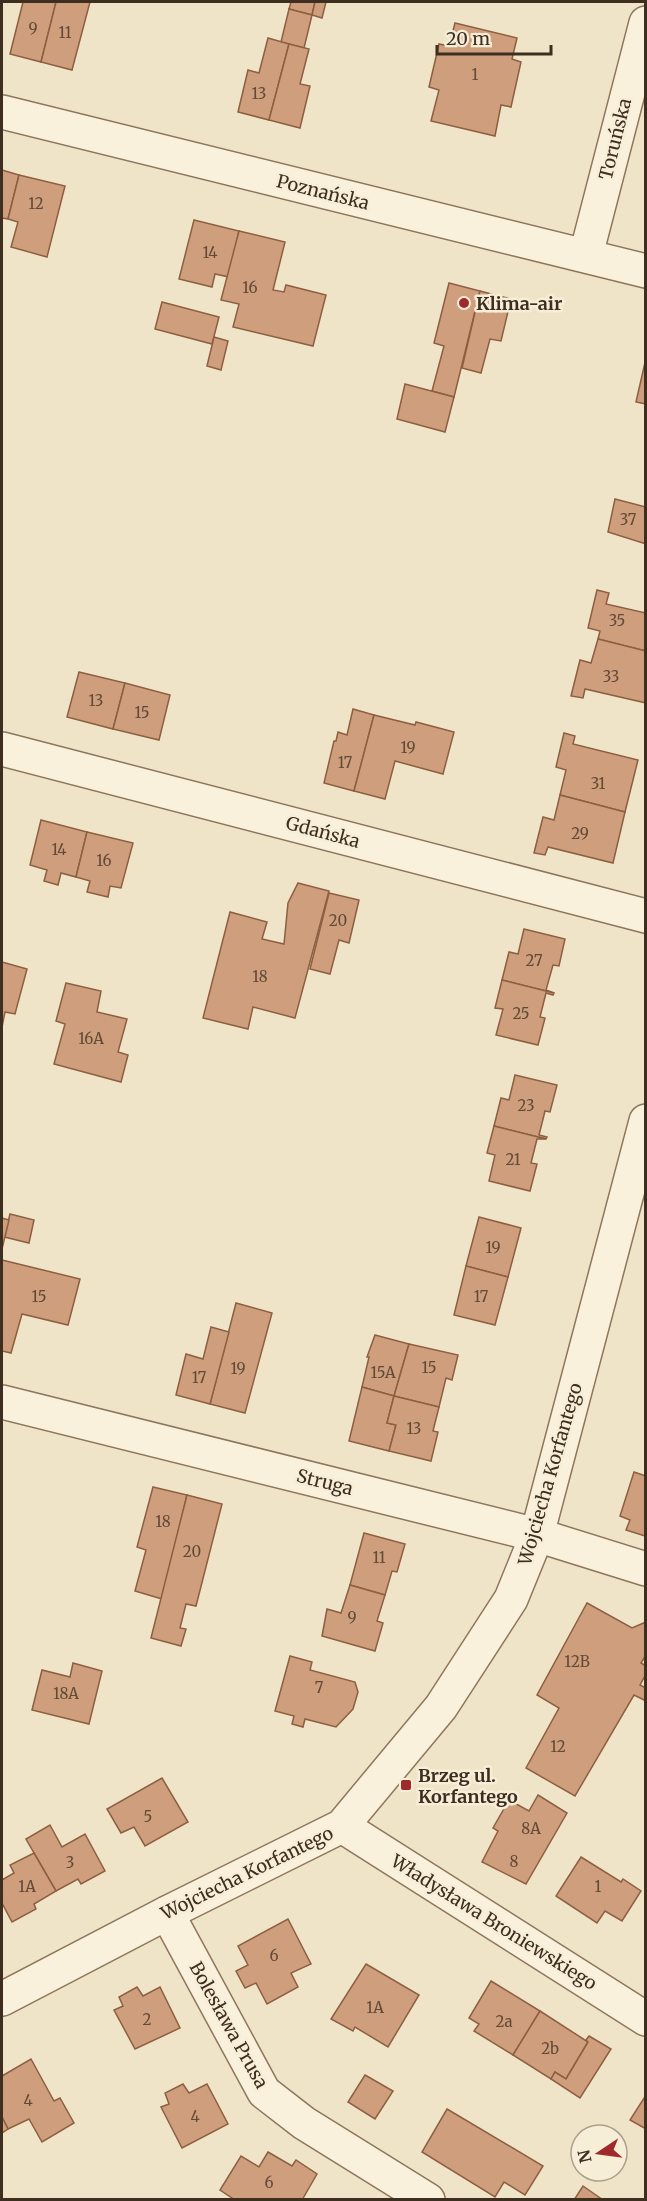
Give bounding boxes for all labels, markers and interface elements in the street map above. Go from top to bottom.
scale bar [437,18,551,56]
house number: 9 [28,19,38,38]
house number: 11 [58,23,72,42]
text: 20 m [446,27,490,50]
house number: 1 [472,65,479,84]
house number: 13 [252,84,266,103]
street label: Toruńska [594,95,636,182]
street label: Poznańska [274,169,372,215]
house number: 12 [28,194,44,213]
house number: 14 [202,243,218,262]
house number: 16 [242,278,258,297]
place label: Klima-air [476,292,562,315]
marker: Klima-air [457,296,471,310]
house number: 37 [620,510,637,529]
house number: 35 [609,611,625,630]
house number: 33 [603,667,619,686]
house number: 13 [89,691,103,710]
house number: 15 [134,703,150,722]
house number: 19 [400,738,416,757]
house number: 17 [338,753,353,772]
house number: 31 [591,774,606,793]
street label: Gdańska [283,811,363,853]
house number: 29 [571,824,589,843]
house number: 14 [51,840,67,859]
house number: 16 [96,851,112,870]
house number: 20 [329,911,347,930]
house number: 27 [526,951,543,970]
house number: 18 [252,967,268,986]
house number: 25 [512,1004,530,1023]
house number: 16A [78,1029,104,1048]
house number: 23 [518,1096,534,1115]
house number: 21 [505,1150,521,1169]
house number: 19 [485,1238,501,1257]
house number: 15 [31,1287,47,1306]
house number: 17 [474,1287,489,1306]
house number: 15 [421,1358,437,1377]
house number: 19 [230,1359,246,1378]
house number: 15A [370,1363,396,1382]
house number: 17 [192,1368,207,1387]
street label: Wojciecha Korfantego [513,1380,587,1569]
house number: 13 [407,1419,421,1438]
street label: Struga [294,1464,356,1500]
house number: 18 [155,1512,171,1531]
house number: 20 [183,1542,201,1561]
house number: 11 [372,1548,386,1567]
house number: 9 [347,1608,357,1627]
house number: 12B [564,1652,590,1671]
house number: 7 [315,1678,324,1697]
house number: 18A [53,1684,79,1703]
house number: 12 [550,1737,566,1756]
place label: Brzeg ul. Korfantego [418,1764,518,1808]
marker: Brzeg ul. Korfantego [399,1778,413,1792]
house number: 5 [144,1807,152,1826]
house number: 8A [521,1819,541,1838]
street label: Wojciecha Korfantego [156,1821,337,1925]
street label: Władysława Broniewskiego [386,1849,601,1995]
house number: 8 [510,1852,519,1871]
house number: 3 [66,1853,74,1872]
house number: 1A [18,1877,36,1896]
house number: 1 [595,1877,602,1896]
house number: 6 [269,1946,279,1965]
street label: Bolesława Prusa [185,1958,274,2093]
house number: 1A [366,1998,384,2017]
house number: 2 [143,2010,152,2029]
house number: 2a [495,2012,513,2031]
house number: 2b [541,2039,559,2058]
house number: 4 [23,2091,33,2110]
house number: 4 [190,2107,200,2126]
north arrow [569,2123,629,2183]
text: N [573,2148,596,2165]
house number: 6 [264,2173,274,2192]

